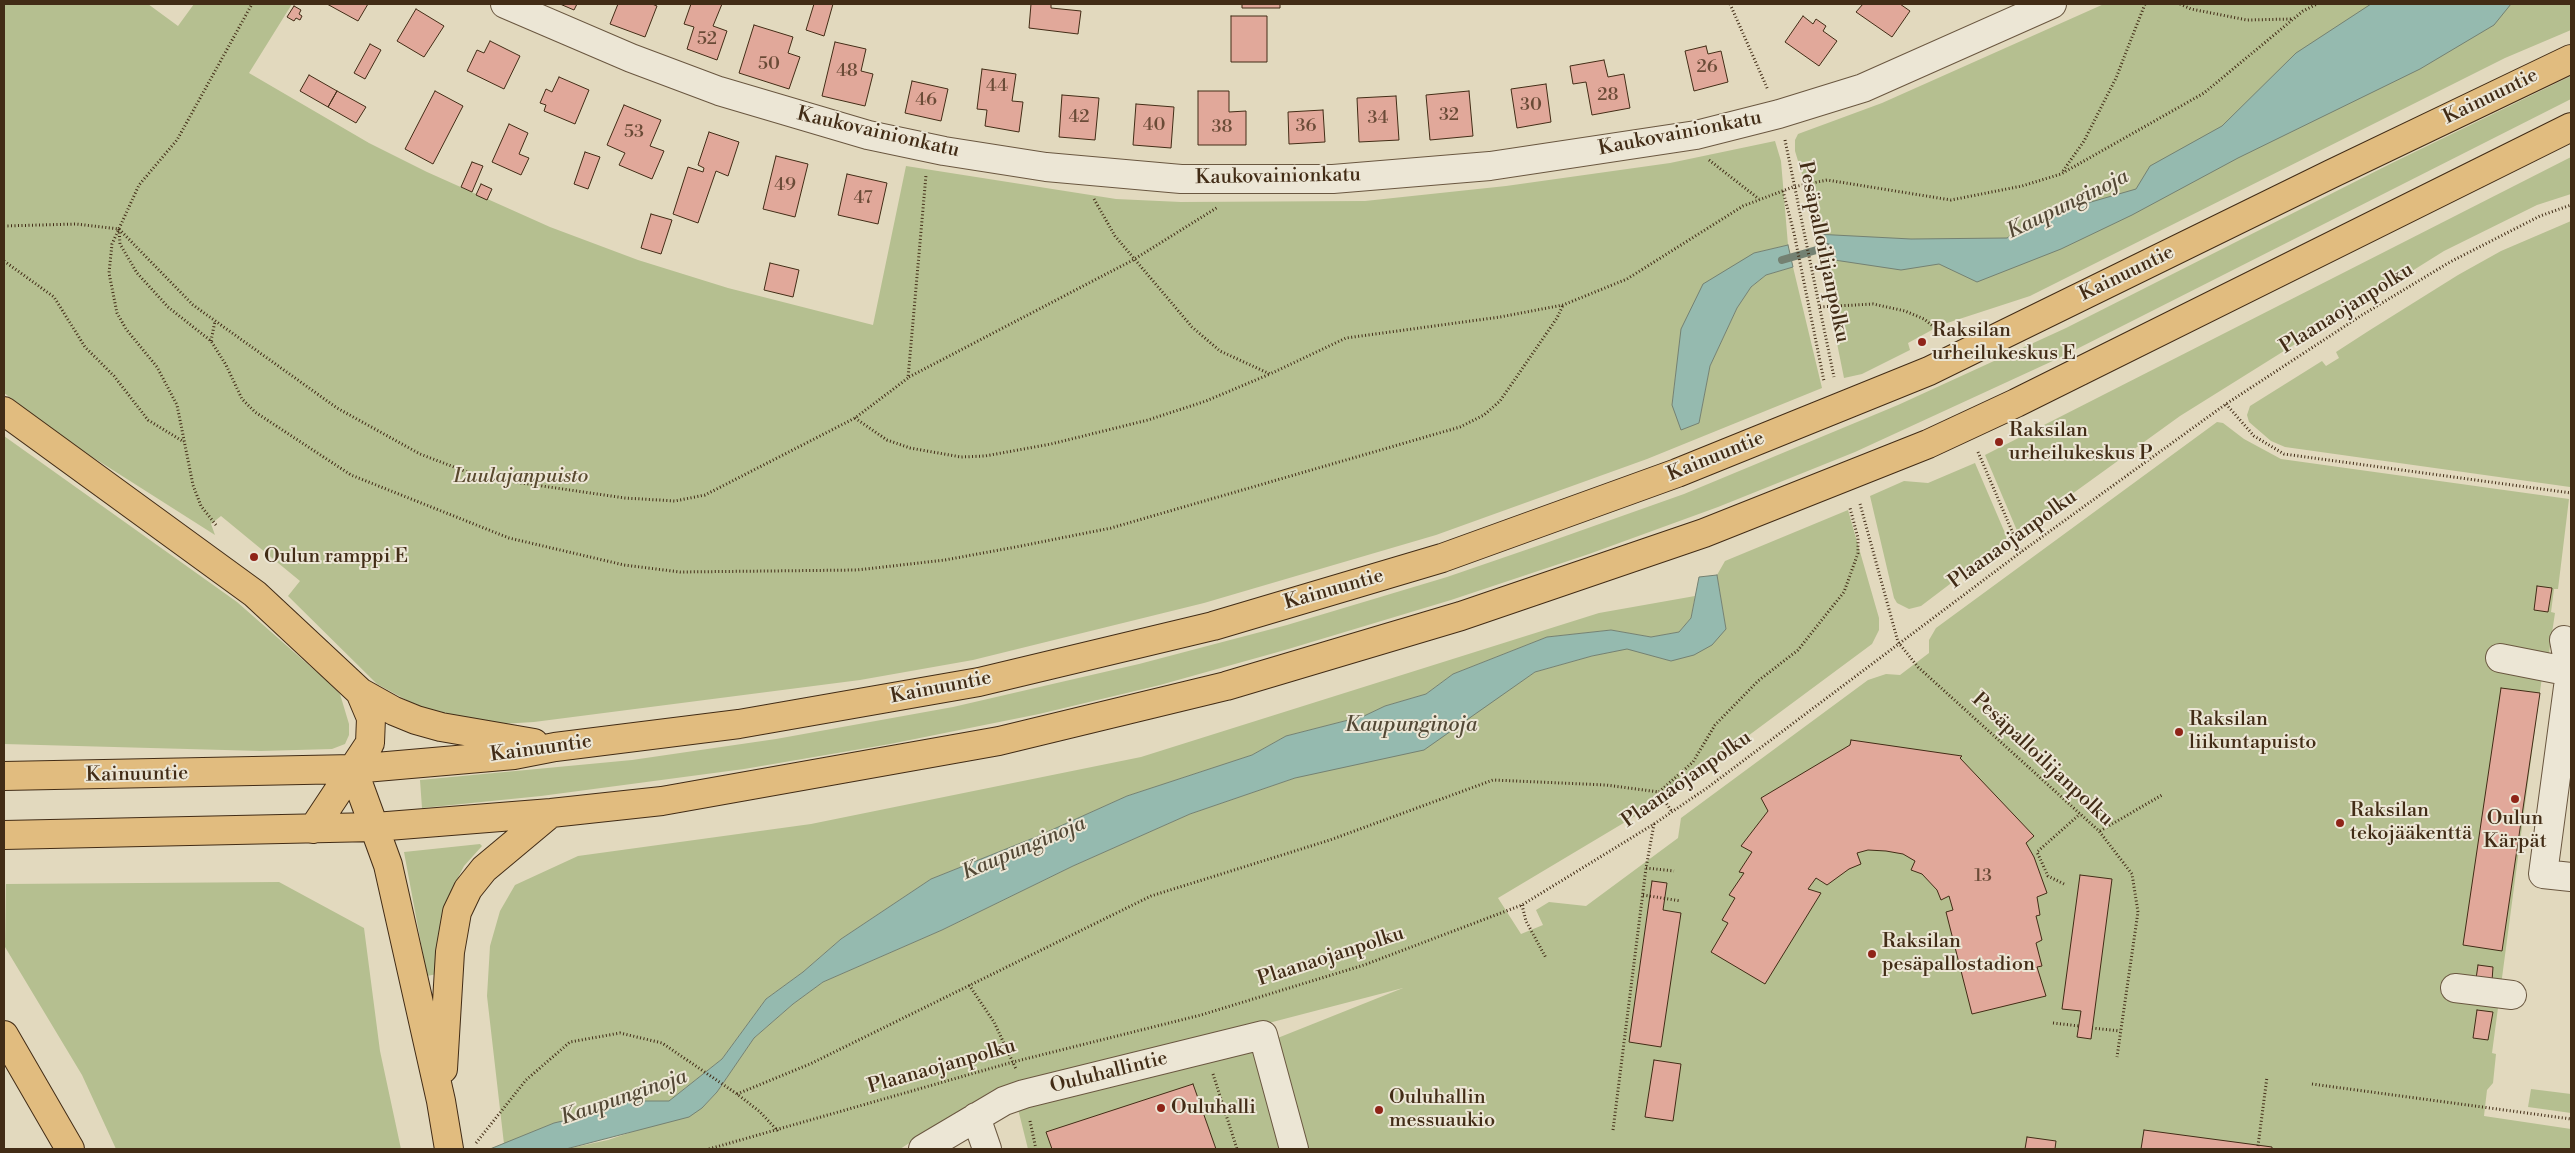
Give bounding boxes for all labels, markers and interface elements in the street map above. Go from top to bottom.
house number: 52 [697,29,717,51]
house number: 50 [758,54,780,76]
house number: 26 [1696,57,1718,79]
house number: 48 [836,61,858,83]
street label: Kainuuntie [2440,64,2542,130]
house number: 44 [986,76,1008,98]
house number: 28 [1597,85,1619,107]
house number: 46 [915,90,937,112]
house number: 30 [1520,95,1542,117]
street label: Kaukovainionkatu [794,103,962,163]
house number: 32 [1439,105,1459,127]
street label: Kaukovainionkatu [1596,106,1764,162]
house number: 42 [1069,107,1089,129]
house number: 34 [1368,108,1388,130]
house number: 40 [1143,115,1165,137]
house number: 36 [1296,116,1316,138]
house number: 38 [1212,117,1232,139]
house number: 53 [624,122,644,144]
street label: Pesäpalloilijanpolku [1792,159,1854,345]
street label: Kaukovainionkatu [1195,164,1361,190]
water label: Kaupunginoja [2003,165,2133,245]
house number: 49 [774,175,796,197]
house number: 47 [853,188,873,210]
street label: Kainuuntie [2076,241,2178,307]
street label: Plaanaojanpolku [2276,258,2418,360]
place label: Raksilan urheilukeskus E [1932,319,2076,366]
marker: Raksilan urheilukeskus E [1916,336,1928,348]
place label: Raksilan urheilukeskus P [2009,419,2153,466]
street label: Kainuuntie [1664,427,1768,487]
marker: Raksilan urheilukeskus P [1993,436,2005,448]
park label: Luulajanpuisto [454,465,588,489]
street label: Plaanaojanpolku [1944,485,2082,595]
place label: Oulun ramppi E [264,545,408,569]
marker: Oulun ramppi E [248,551,260,563]
street label: Kainuuntie [1281,564,1387,616]
street label: Kainuuntie [888,666,994,710]
street label: Pesäpalloilijanpolku [1966,688,2118,832]
place label: Raksilan liikuntapuisto [2189,708,2317,755]
water label: Kaupunginoja [1345,713,1477,739]
street label: Plaanaojanpolku [1617,726,1757,834]
marker: Raksilan liikuntapuisto [2173,726,2185,738]
street label: Kainuuntie [489,730,593,768]
street label: Kainuuntie [86,762,188,788]
marker: Oulun Kärpät [2509,793,2521,805]
place label: Raksilan tekojääkenttä [2350,799,2472,846]
place label: Oulun Kärpät [2483,807,2547,854]
water label: Kaupunginoja [958,811,1090,887]
marker: Raksilan tekojääkenttä [2334,817,2346,829]
house number: 13 [1974,866,1992,888]
street label: Plaanaojanpolku [1255,922,1407,992]
place label: Raksilan pesäpallostadion [1882,930,2035,977]
marker: Raksilan pesäpallostadion [1866,948,1878,960]
street label: Plaanaojanpolku [865,1034,1019,1100]
street label: Ouluhallintie [1048,1047,1170,1099]
water label: Kaupunginoja [557,1064,691,1132]
place label: Ouluhallin messuaukio [1389,1086,1495,1133]
place label: Ouluhalli [1171,1096,1256,1120]
marker: Ouluhalli [1155,1102,1167,1114]
marker: Ouluhallin messuaukio [1373,1104,1385,1116]

